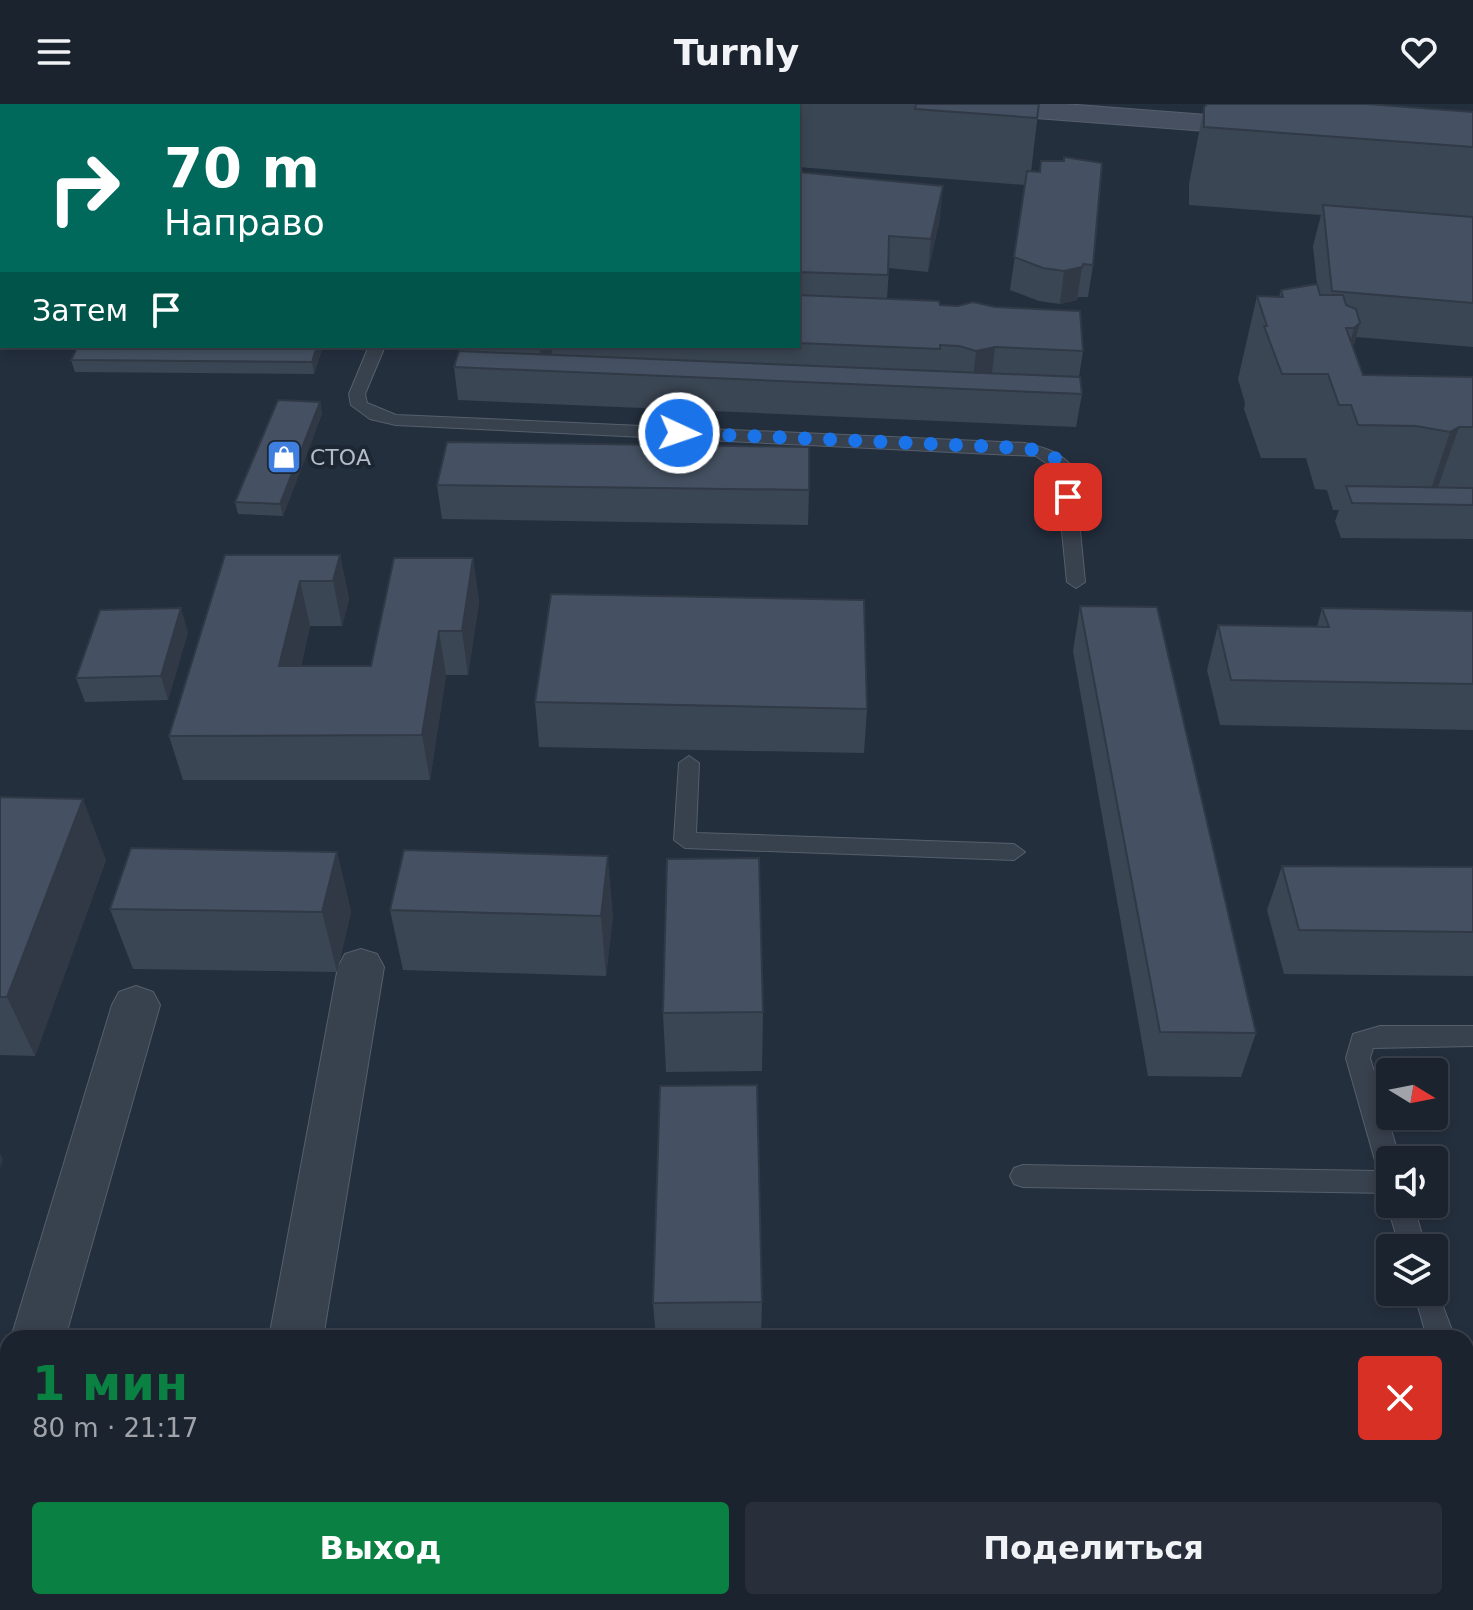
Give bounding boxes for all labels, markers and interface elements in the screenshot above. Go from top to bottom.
icon: menu [32,30,76,74]
icon: heart [1397,30,1441,74]
text: Turnly [674,32,799,73]
text: 70 m [164,135,320,200]
icon: right [32,136,136,240]
text: Направо [164,202,325,243]
icon: arrive [144,288,188,332]
text: Затем [32,293,128,328]
position arrow [637,391,721,475]
shop icon: СТОА [265,438,303,476]
place label: СТОА [310,445,371,470]
pin [1034,463,1102,531]
icon: arrive [1046,475,1090,519]
north arrow [1376,1058,1448,1130]
map controls [1376,1058,1448,1306]
button: sound [1376,1146,1448,1218]
button: layers [1376,1234,1448,1306]
text: 1 мин [32,1355,188,1411]
button: close [1358,1356,1442,1440]
text: 80 m · 21:17 [32,1413,198,1443]
button: Выход [32,1502,729,1594]
button: Поделиться [745,1502,1442,1594]

